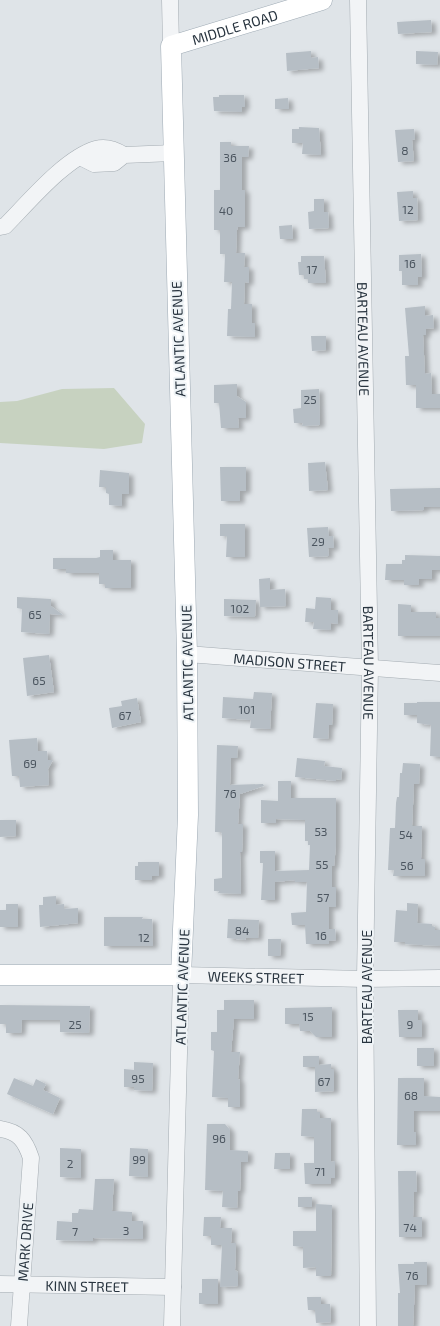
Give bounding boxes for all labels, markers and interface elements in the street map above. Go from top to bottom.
street label: MIDDLE ROAD [190,6,280,48]
house number: 8 [401,143,409,157]
house number: 36 [223,150,237,164]
house number: 12 [402,202,414,216]
house number: 40 [219,203,233,217]
house number: 16 [404,256,416,270]
house number: 17 [307,262,317,276]
street label: ATLANTIC AVENUE [167,281,189,397]
street label: BARTEAU AVENUE [355,282,374,396]
house number: 25 [303,392,317,406]
house number: 29 [311,534,325,548]
house number: 102 [231,601,250,615]
street label: ATLANTIC AVENUE [177,605,197,721]
street label: BARTEAU AVENUE [360,606,379,720]
house number: 65 [28,607,42,621]
street label: MADISON STREET [233,649,347,674]
house number: 65 [32,673,46,687]
house number: 101 [239,702,255,716]
house number: 67 [118,708,132,722]
house number: 69 [23,756,37,770]
house number: 76 [223,786,237,800]
house number: 53 [314,824,328,838]
house number: 54 [399,827,413,841]
house number: 55 [316,857,328,871]
house number: 56 [400,858,414,872]
house number: 57 [317,890,329,904]
house number: 84 [235,923,249,937]
house number: 16 [315,928,327,942]
street label: ATLANTIC AVENUE [171,929,193,1045]
house number: 12 [138,930,150,944]
street label: BARTEAU AVENUE [358,930,375,1044]
street label: WEEKS STREET [207,967,304,986]
house number: 15 [302,1009,314,1023]
house number: 25 [68,1017,82,1031]
house number: 9 [407,1017,414,1031]
house number: 95 [131,1071,145,1085]
house number: 67 [317,1074,331,1088]
house number: 68 [404,1088,418,1102]
house number: 96 [212,1131,226,1145]
house number: 99 [132,1152,146,1166]
house number: 2 [67,1156,74,1170]
house number: 71 [315,1164,325,1178]
street label: MARK DRIVE [14,1202,36,1282]
house number: 74 [403,1220,417,1234]
house number: 3 [123,1223,129,1237]
house number: 7 [72,1224,78,1238]
house number: 76 [405,1268,419,1282]
street label: KINN STREET [45,1276,129,1295]

